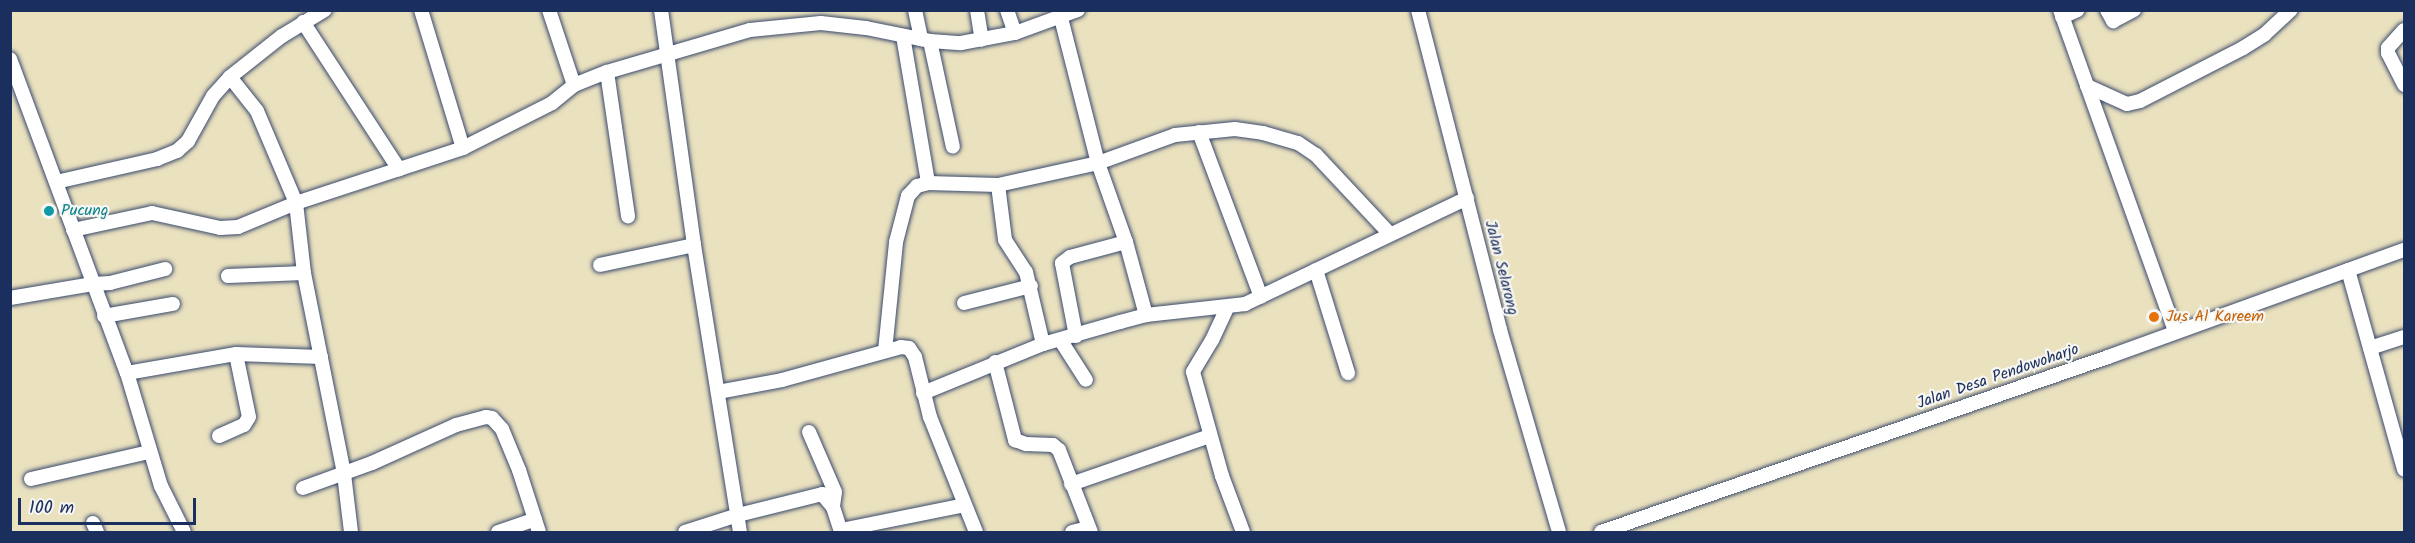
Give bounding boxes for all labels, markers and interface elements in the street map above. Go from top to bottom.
place label: Pucung [61,201,108,221]
marker: Pucung [42,204,56,218]
street label: Jalan Selarong [1480,219,1522,317]
place label: Jus Al Kareem [2166,307,2264,327]
marker: Jus Al Kareem [2147,310,2161,324]
street label: Jalan Desa Pendowoharjo [1915,340,2081,414]
scale bar [21,486,200,524]
text: 100 m [29,494,74,523]

